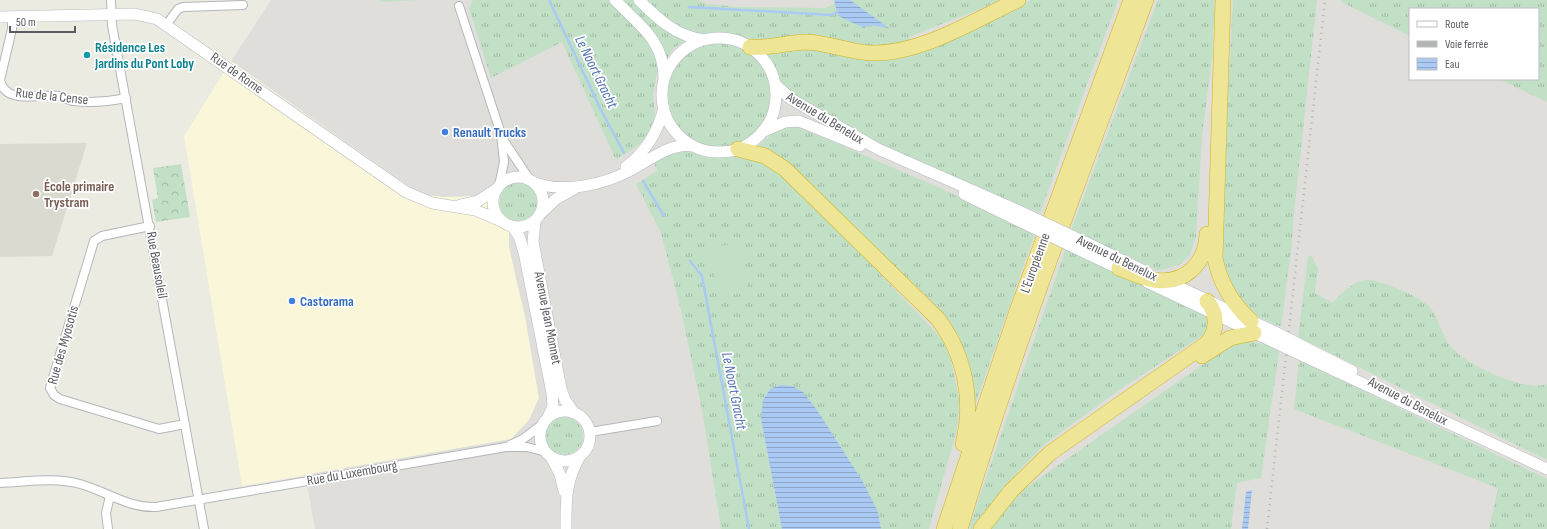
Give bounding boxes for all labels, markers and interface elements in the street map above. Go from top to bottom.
scale bar [10,8,75,34]
legend [1409,8,1539,80]
text: 50 m [16,15,36,30]
text: Route [1445,17,1469,32]
water label: Le Noort Gracht [570,33,622,112]
text: Voie ferrée [1445,37,1489,52]
place label: Résidence Les Jardins du Pont Loby [94,39,194,72]
street label: Rue de Rome [207,49,267,97]
marker: Résidence Les Jardins du Pont Loby [82,50,92,60]
text: Eau [1445,57,1459,72]
street label: Rue de la Cense [15,84,89,108]
street label: Avenue du Benelux [782,88,868,148]
place label: Renault Trucks [453,124,526,141]
marker: Renault Trucks [440,127,450,137]
place label: École primaire Trystram [44,178,114,211]
marker: École primaire Trystram [31,189,41,199]
street label: Rue Beausoleil [143,230,171,300]
street label: L'Européenne [1016,231,1054,295]
street label: Avenue du Benelux [1073,231,1161,285]
street label: Avenue Jean Monnet [530,269,565,366]
place label: Castorama [300,293,354,310]
marker: Castorama [287,296,297,306]
street label: Rue des Myosotis [44,304,82,386]
water label: Le Noort Gracht [717,351,751,432]
street label: Avenue du Benelux [1364,372,1451,429]
street label: Rue du Luxembourg [305,457,399,489]

